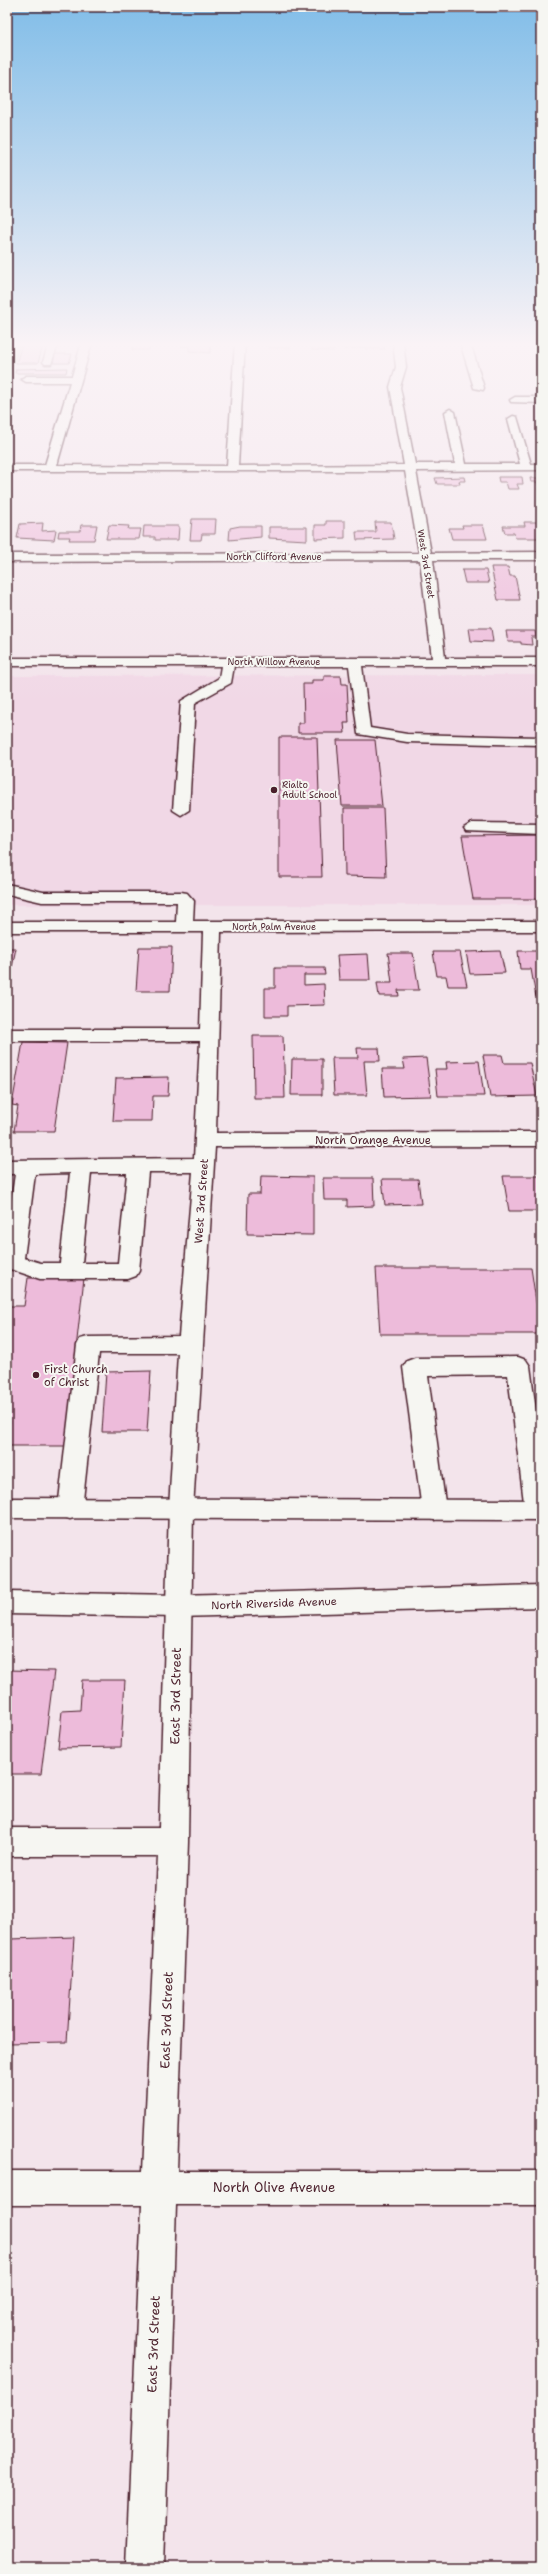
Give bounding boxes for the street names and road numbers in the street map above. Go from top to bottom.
street label: West 3rd Street [415,529,437,599]
street label: North Clifford Avenue [226,551,322,563]
street label: North Willow Avenue [228,656,320,668]
street label: North Palm Avenue [232,921,316,933]
street label: North Orange Avenue [315,1133,431,1148]
street label: West 3rd Street [191,1158,212,1244]
street label: North Riverside Avenue [211,1594,337,1613]
street label: East 3rd Street [166,1647,185,1745]
street label: East 3rd Street [156,1971,177,2069]
street label: North Olive Avenue [213,2179,335,2196]
street label: East 3rd Street [143,2295,164,2393]

